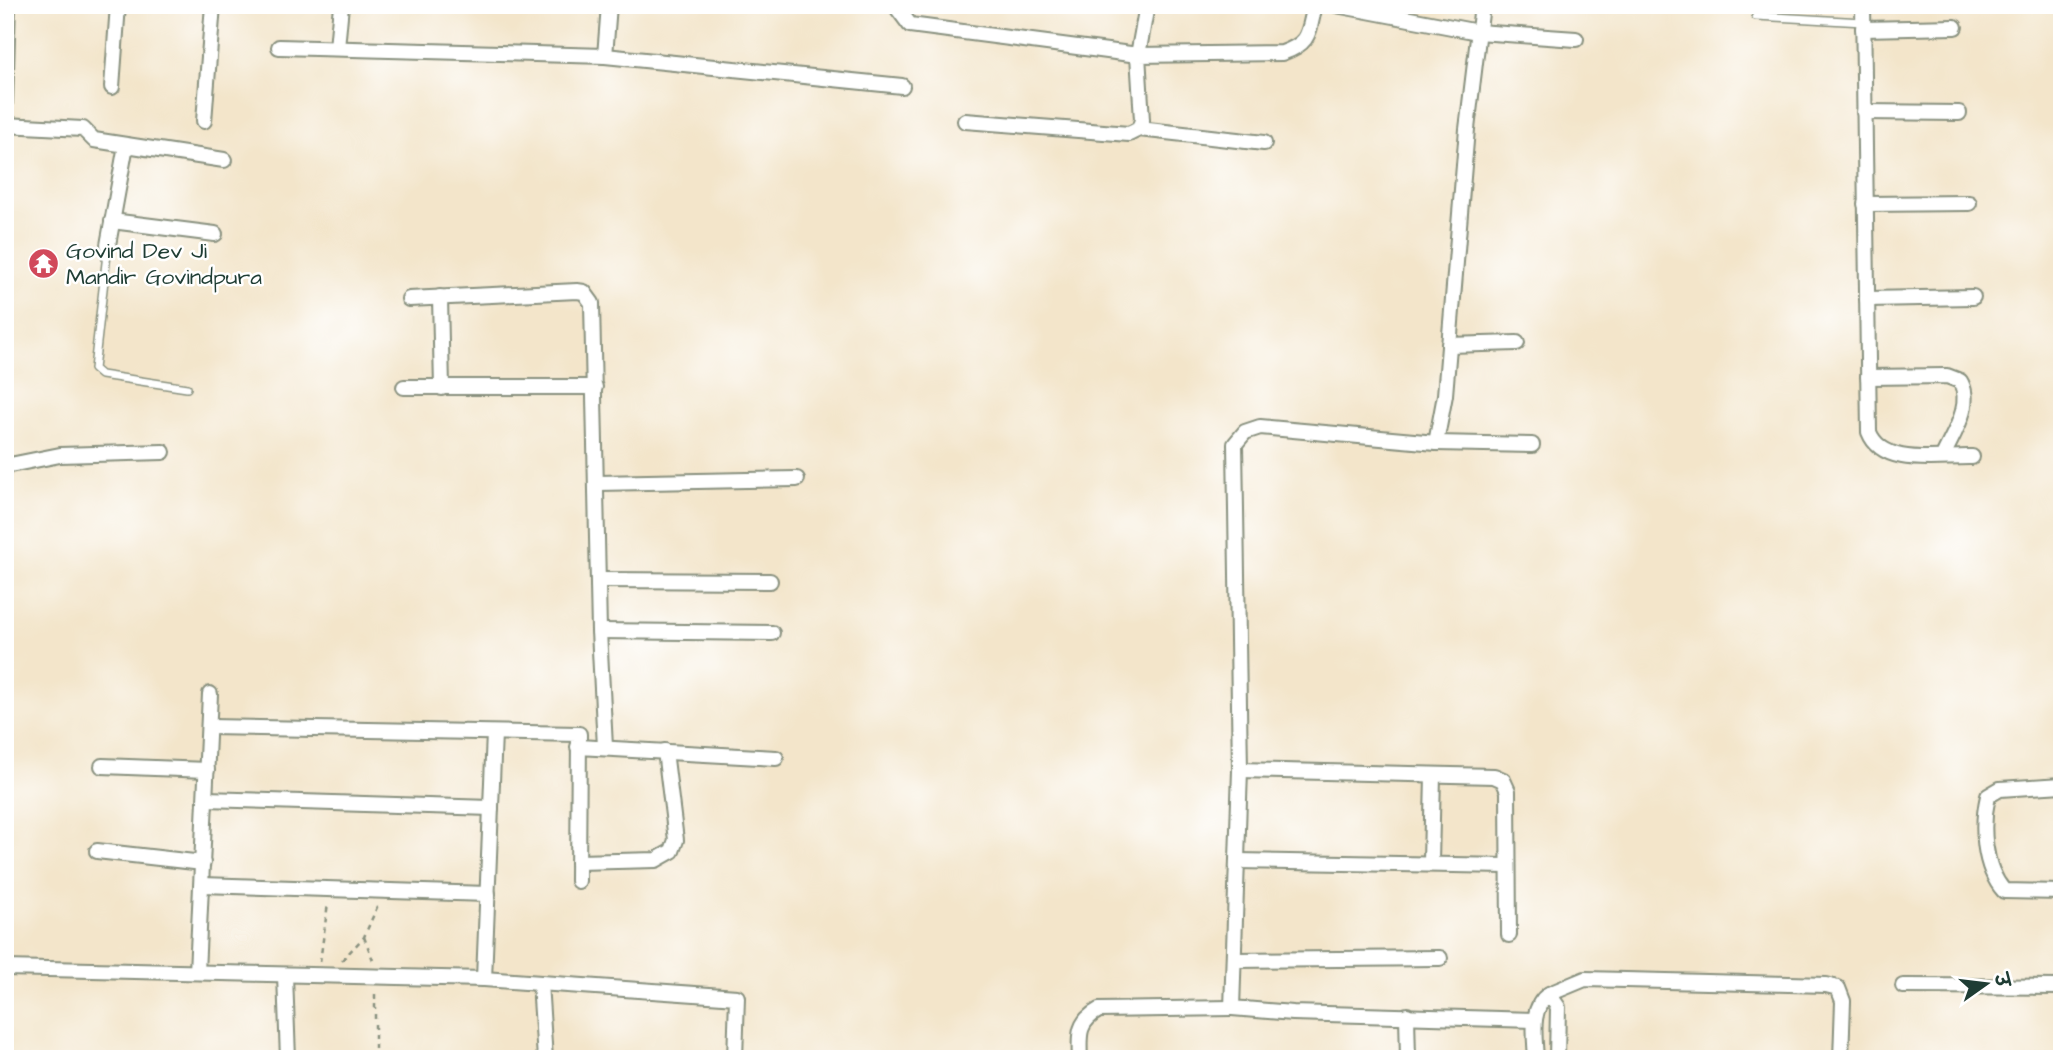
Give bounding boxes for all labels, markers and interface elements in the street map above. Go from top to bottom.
place label: Govind Dev Ji Mandir Govindpura [66,235,262,293]
temple icon: Govind Dev Ji Mandir Govindpura [26,247,60,281]
north arrow [1952,948,2022,1018]
text: उ [1986,969,2016,992]

